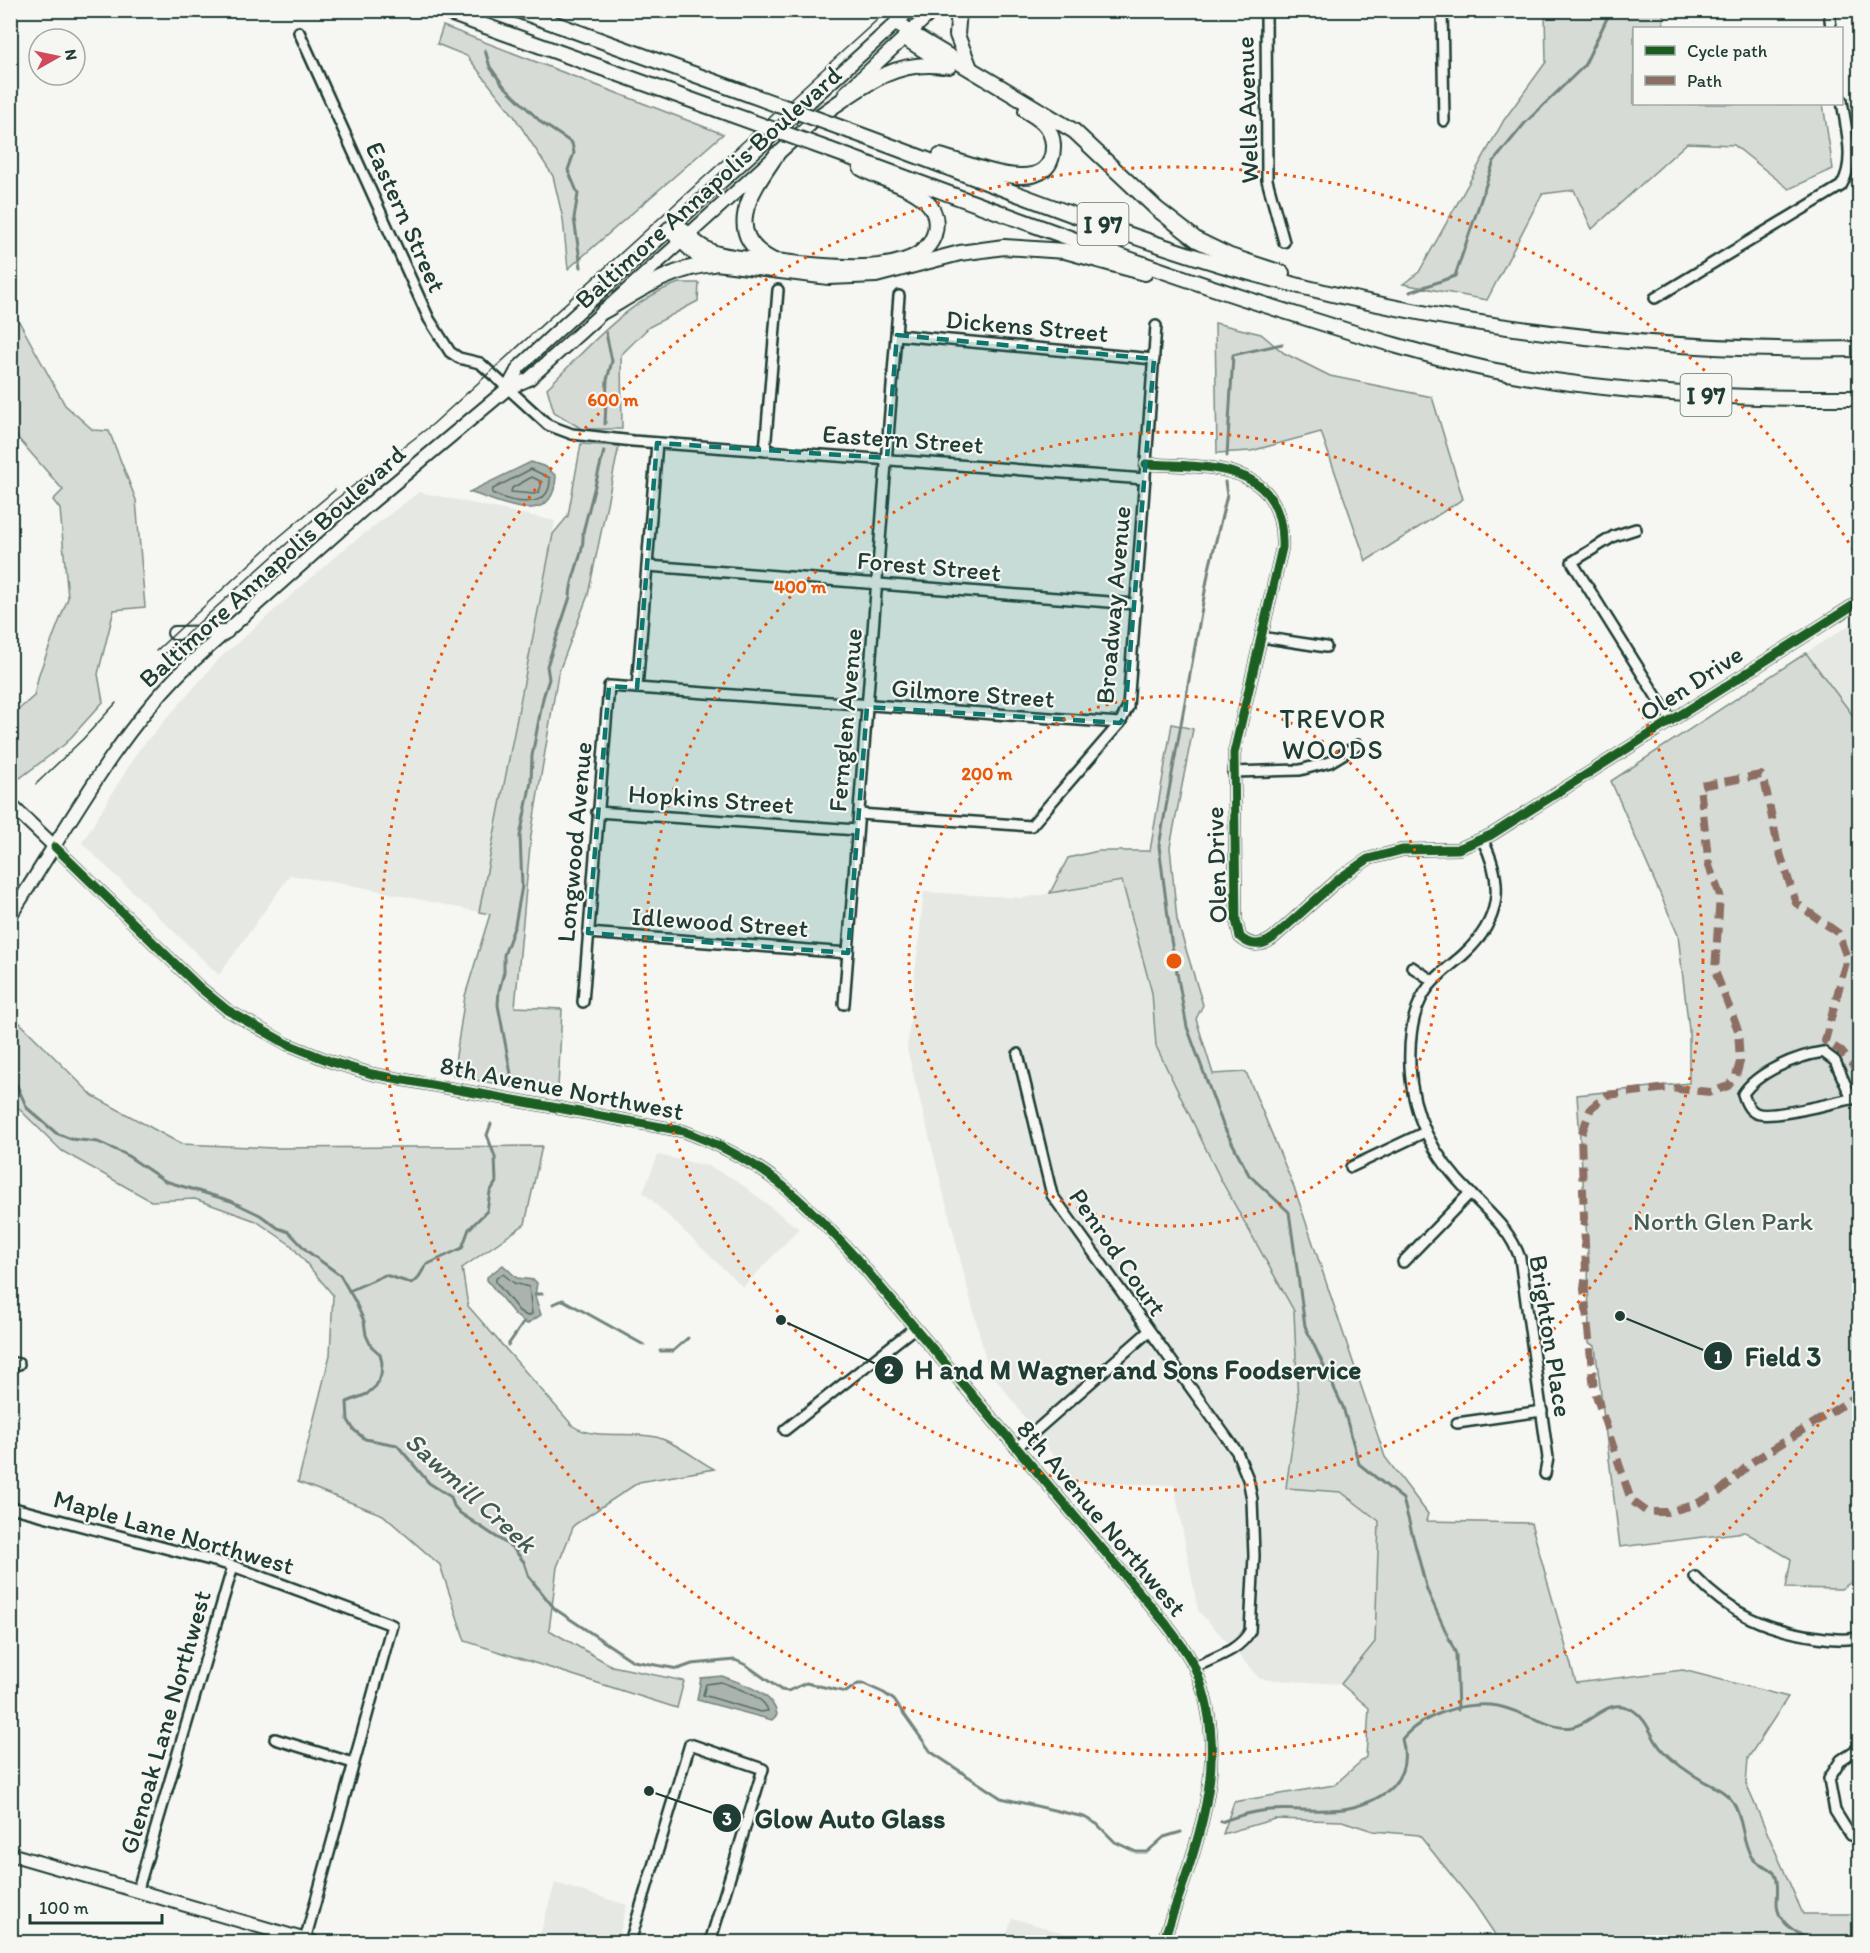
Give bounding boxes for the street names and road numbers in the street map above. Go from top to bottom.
street label: Wells Avenue [1228,36,1266,184]
street label: Baltimore Annapolis Boulevard [568,58,849,315]
street label: Eastern Street [359,137,454,298]
road number: I 97 [1078,203,1128,245]
street label: Dickens Street [944,303,1110,349]
road number: I 97 [1680,374,1732,416]
street label: Eastern Street [821,417,985,461]
street label: Baltimore Annapolis Boulevard [132,437,413,694]
street label: Broadway Avenue [1088,505,1138,705]
street label: Forest Street [856,544,1003,588]
street label: Fernglen Avenue [821,627,869,813]
street label: Olen Drive [1633,638,1749,728]
street label: Gilmore Street [890,671,1056,715]
street label: Longwood Avenue [549,740,599,944]
street label: Hopkins Street [627,777,795,821]
street label: Olen Drive [1198,806,1234,924]
street label: Idlewood Street [630,900,810,944]
street label: 8th Avenue Northwest [437,1049,687,1127]
street label: Penrod Court [1062,1182,1174,1322]
street label: Brighton Place [1522,1253,1580,1419]
street label: 8th Avenue Northwest [1010,1413,1194,1623]
street label: Maple Lane Northwest [50,1482,298,1582]
street label: Glenoak Lane Northwest [112,1586,218,1858]

